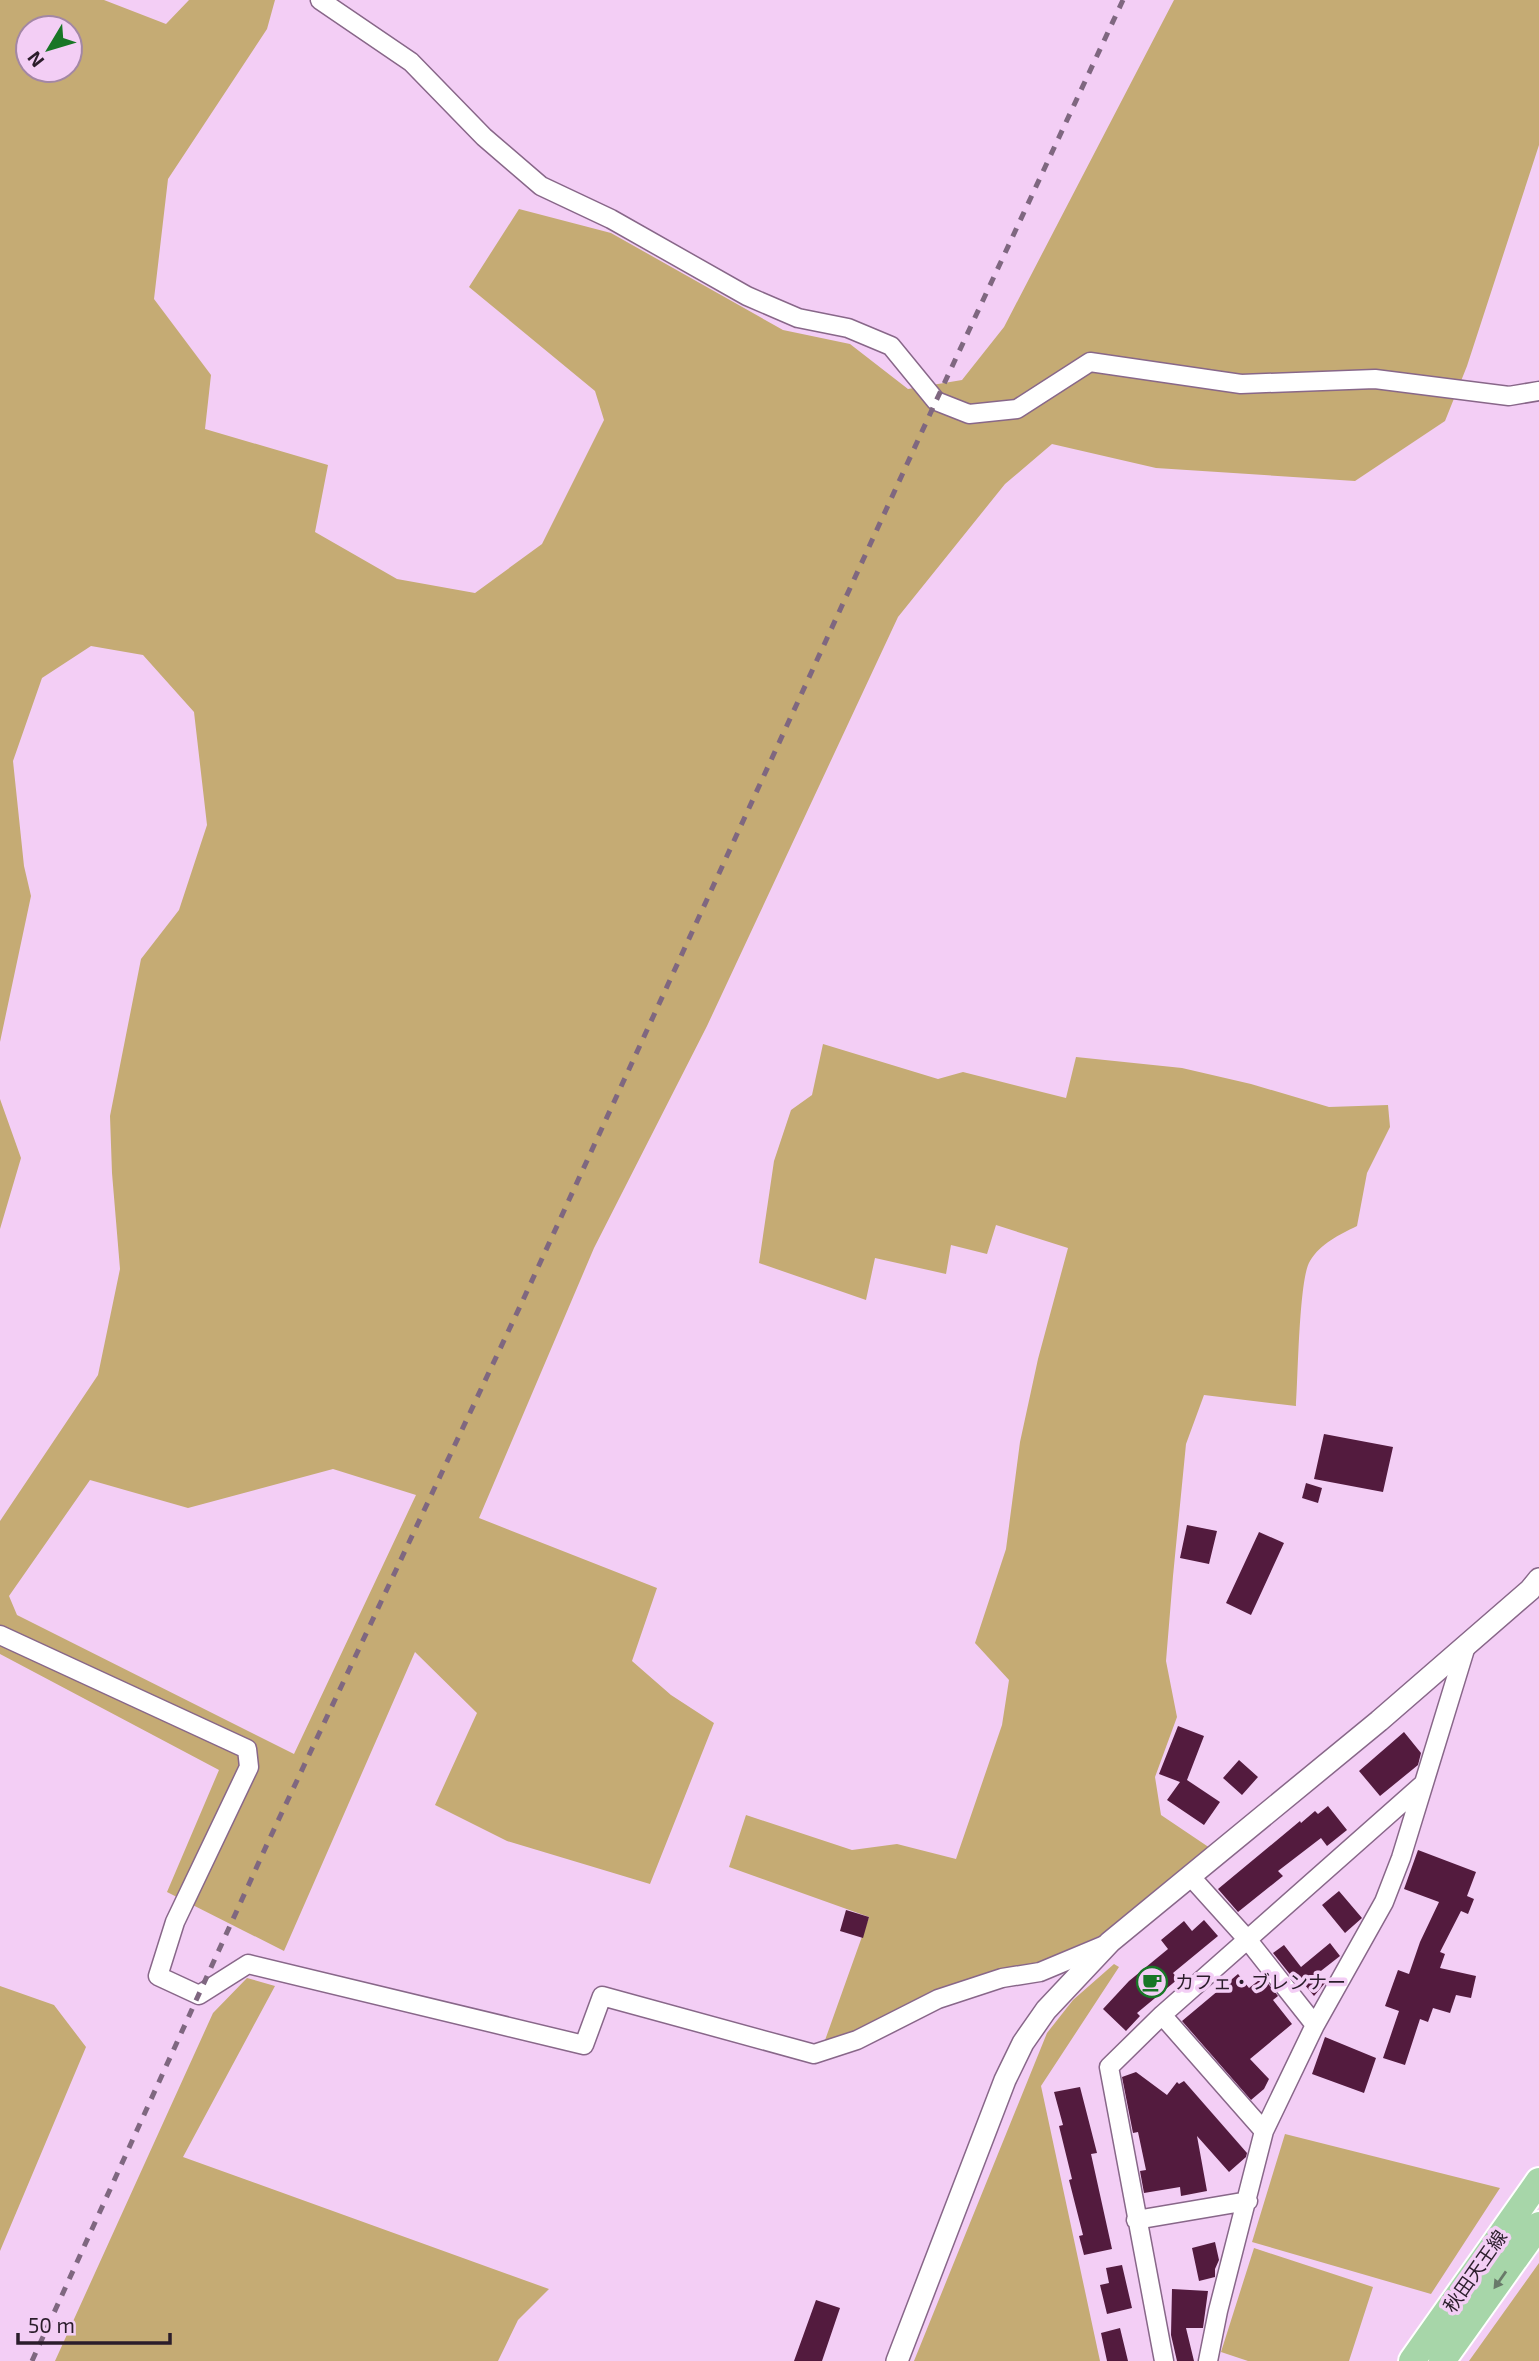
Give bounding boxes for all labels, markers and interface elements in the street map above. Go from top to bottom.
north arrow [14,14,84,84]
text: N [22,47,48,72]
cafe icon: カフェ・ブレンナー [1135,1965,1169,1999]
place label: カフェ・ブレンナー [1175,1970,1346,1993]
street label: 秋田天王線 [1438,2225,1511,2316]
one-way arrow [1493,2271,1507,2289]
scale bar [18,2302,170,2346]
text: 50 m [28,2312,75,2337]

